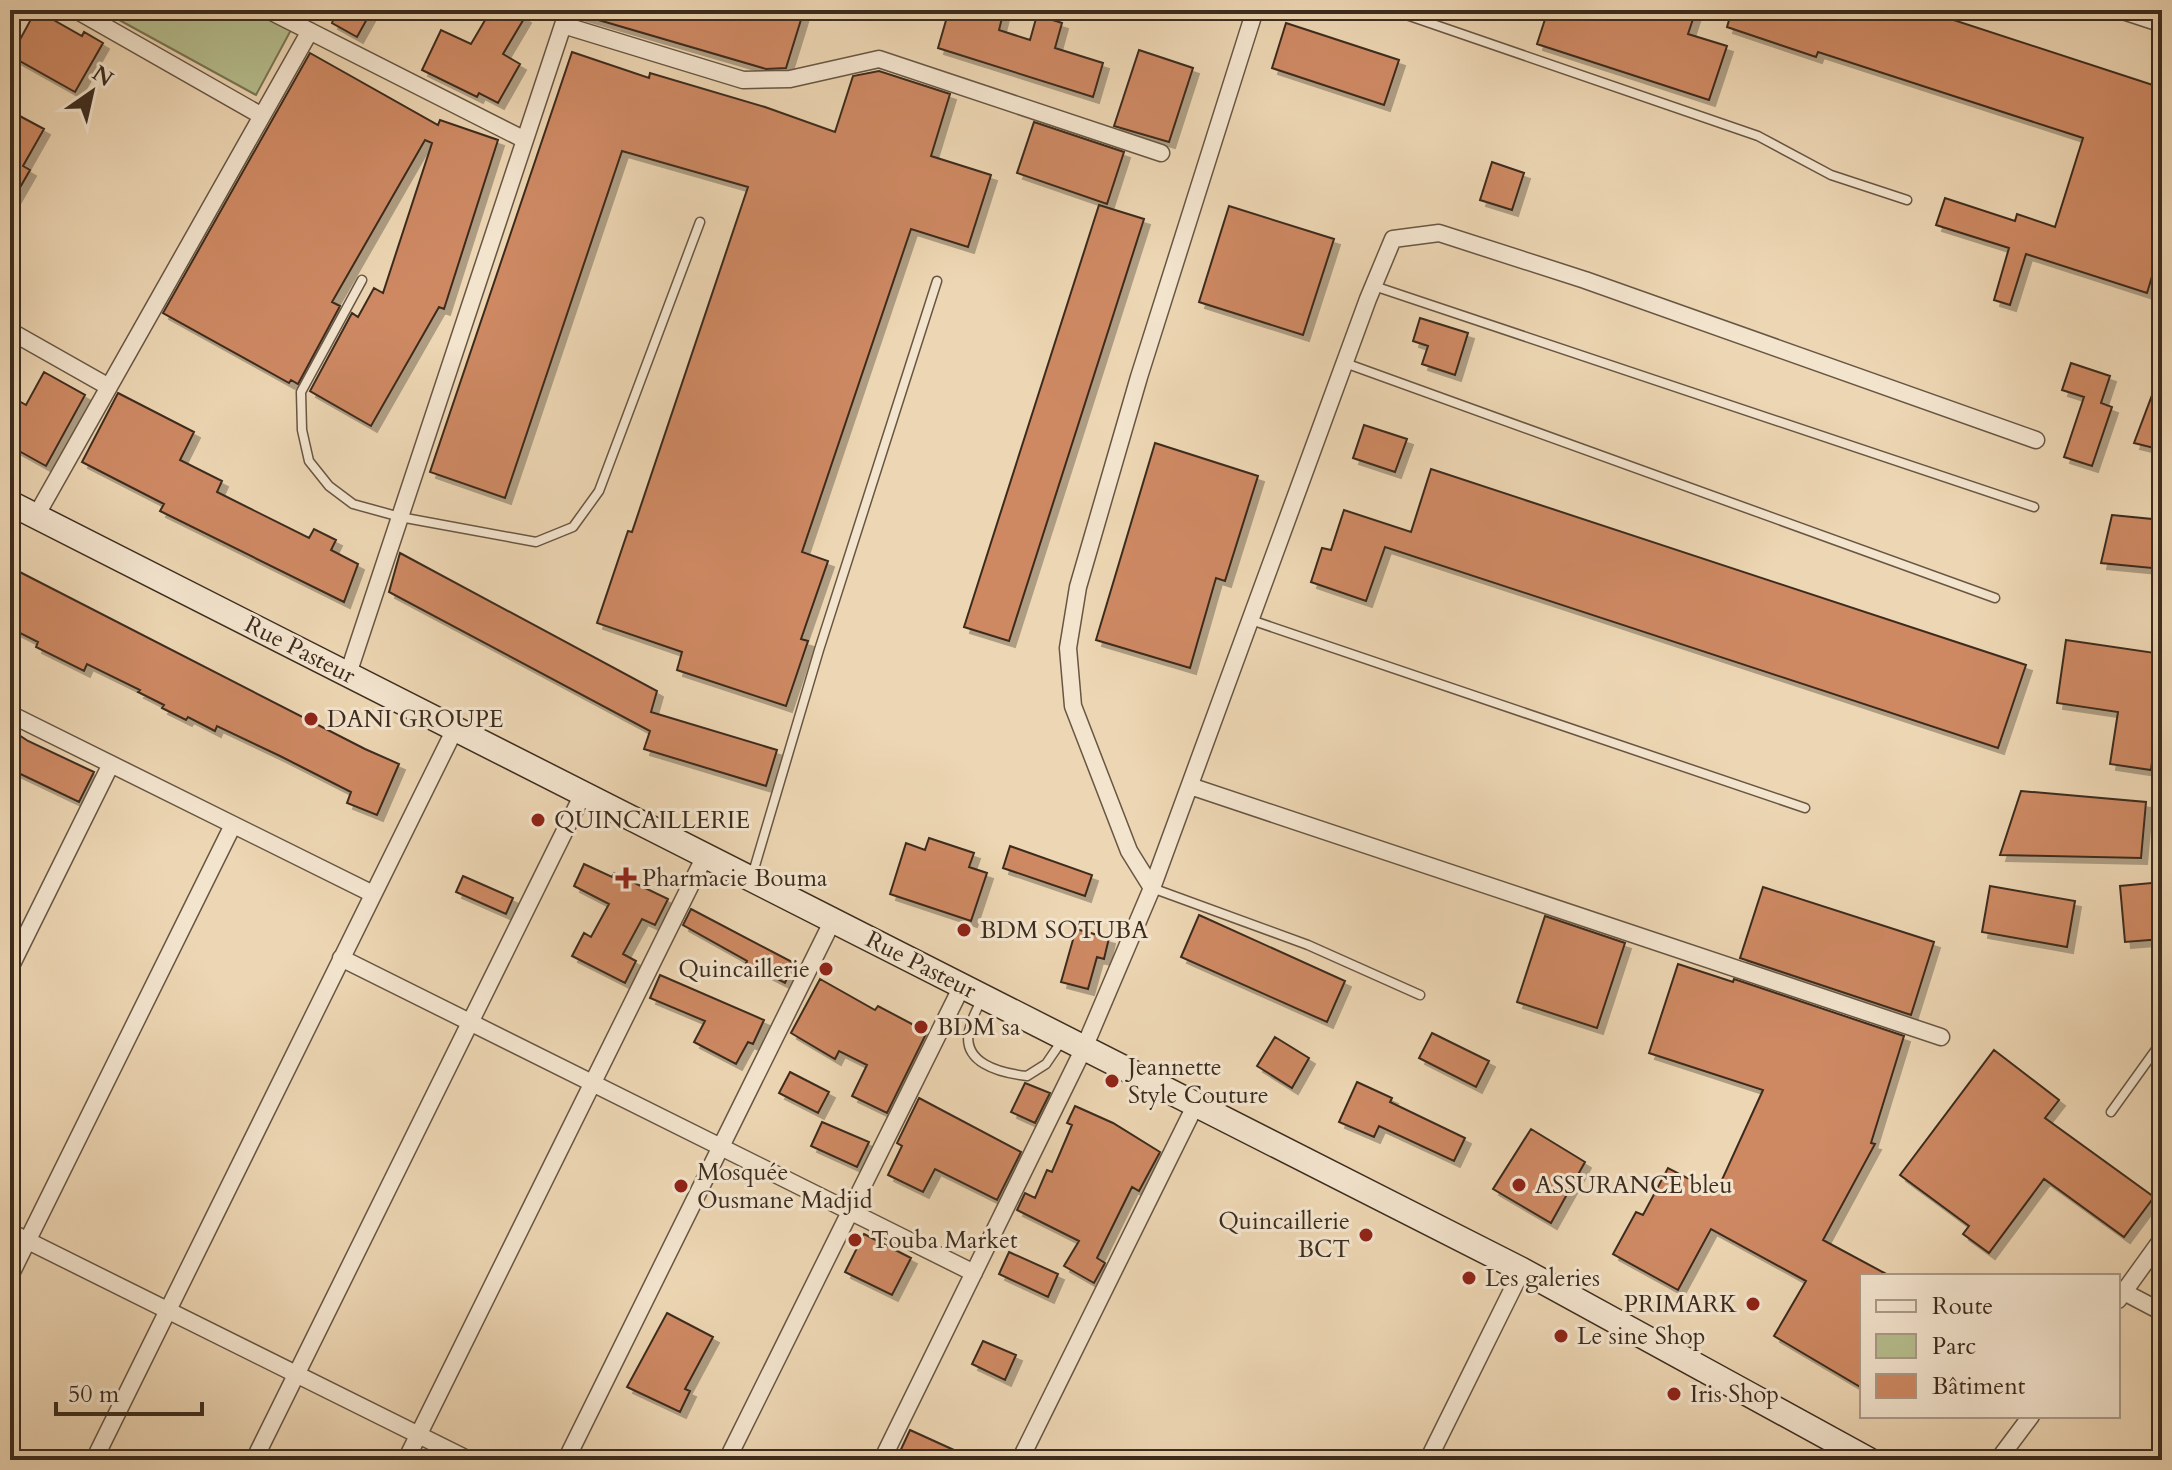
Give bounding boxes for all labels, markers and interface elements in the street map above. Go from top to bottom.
north arrow [52,52,132,132]
text: N [86,58,119,94]
street label: Rue Pasteur [239,608,361,692]
place label: DANI GROUPE [327,703,504,736]
marker: DANI GROUPE [302,710,320,728]
place label: QUINCAILLERIE [554,804,750,837]
marker: QUINCAILLERIE [529,811,547,829]
place label: Pharmacie Bouma [642,862,828,895]
marker: Pharmacie Bouma [617,869,635,887]
place label: BDM SOTUBA [980,914,1149,947]
marker: BDM SOTUBA [955,921,973,939]
street label: Rue Pasteur [860,923,982,1007]
place label: Quincaillerie [678,953,810,986]
marker: Quincaillerie [817,960,835,978]
place label: BDM sa [937,1011,1021,1044]
marker: BDM sa [912,1018,930,1036]
place label: Jeannette Style Couture [1125,1051,1269,1112]
marker: Jeannette Style Couture [1103,1072,1121,1090]
place label: Mosquée Ousmane Madjid [697,1156,873,1217]
place label: ASSURANCE bleu [1535,1169,1733,1202]
marker: ASSURANCE bleu [1510,1176,1528,1194]
marker: Mosquée Ousmane Madjid [672,1177,690,1195]
place label: Quincaillerie BCT [1218,1205,1350,1266]
place label: Touba Market [871,1224,1018,1257]
marker: Quincaillerie BCT [1357,1226,1375,1244]
marker: Touba Market [846,1231,864,1249]
place label: Les galeries [1485,1262,1600,1295]
marker: Les galeries [1460,1269,1478,1287]
legend [1860,1274,2120,1418]
place label: PRIMARK [1624,1288,1737,1321]
text: Route [1932,1290,1993,1323]
marker: PRIMARK [1744,1295,1762,1313]
place label: Le sine Shop [1577,1320,1706,1353]
marker: Le sine Shop [1552,1327,1570,1345]
text: Parc [1932,1330,1976,1363]
scale bar [56,1366,202,1416]
text: Bâtiment [1932,1370,2026,1403]
text: 50 m [68,1378,120,1411]
place label: Iris Shop [1690,1378,1779,1411]
marker: Iris Shop [1665,1385,1683,1403]

